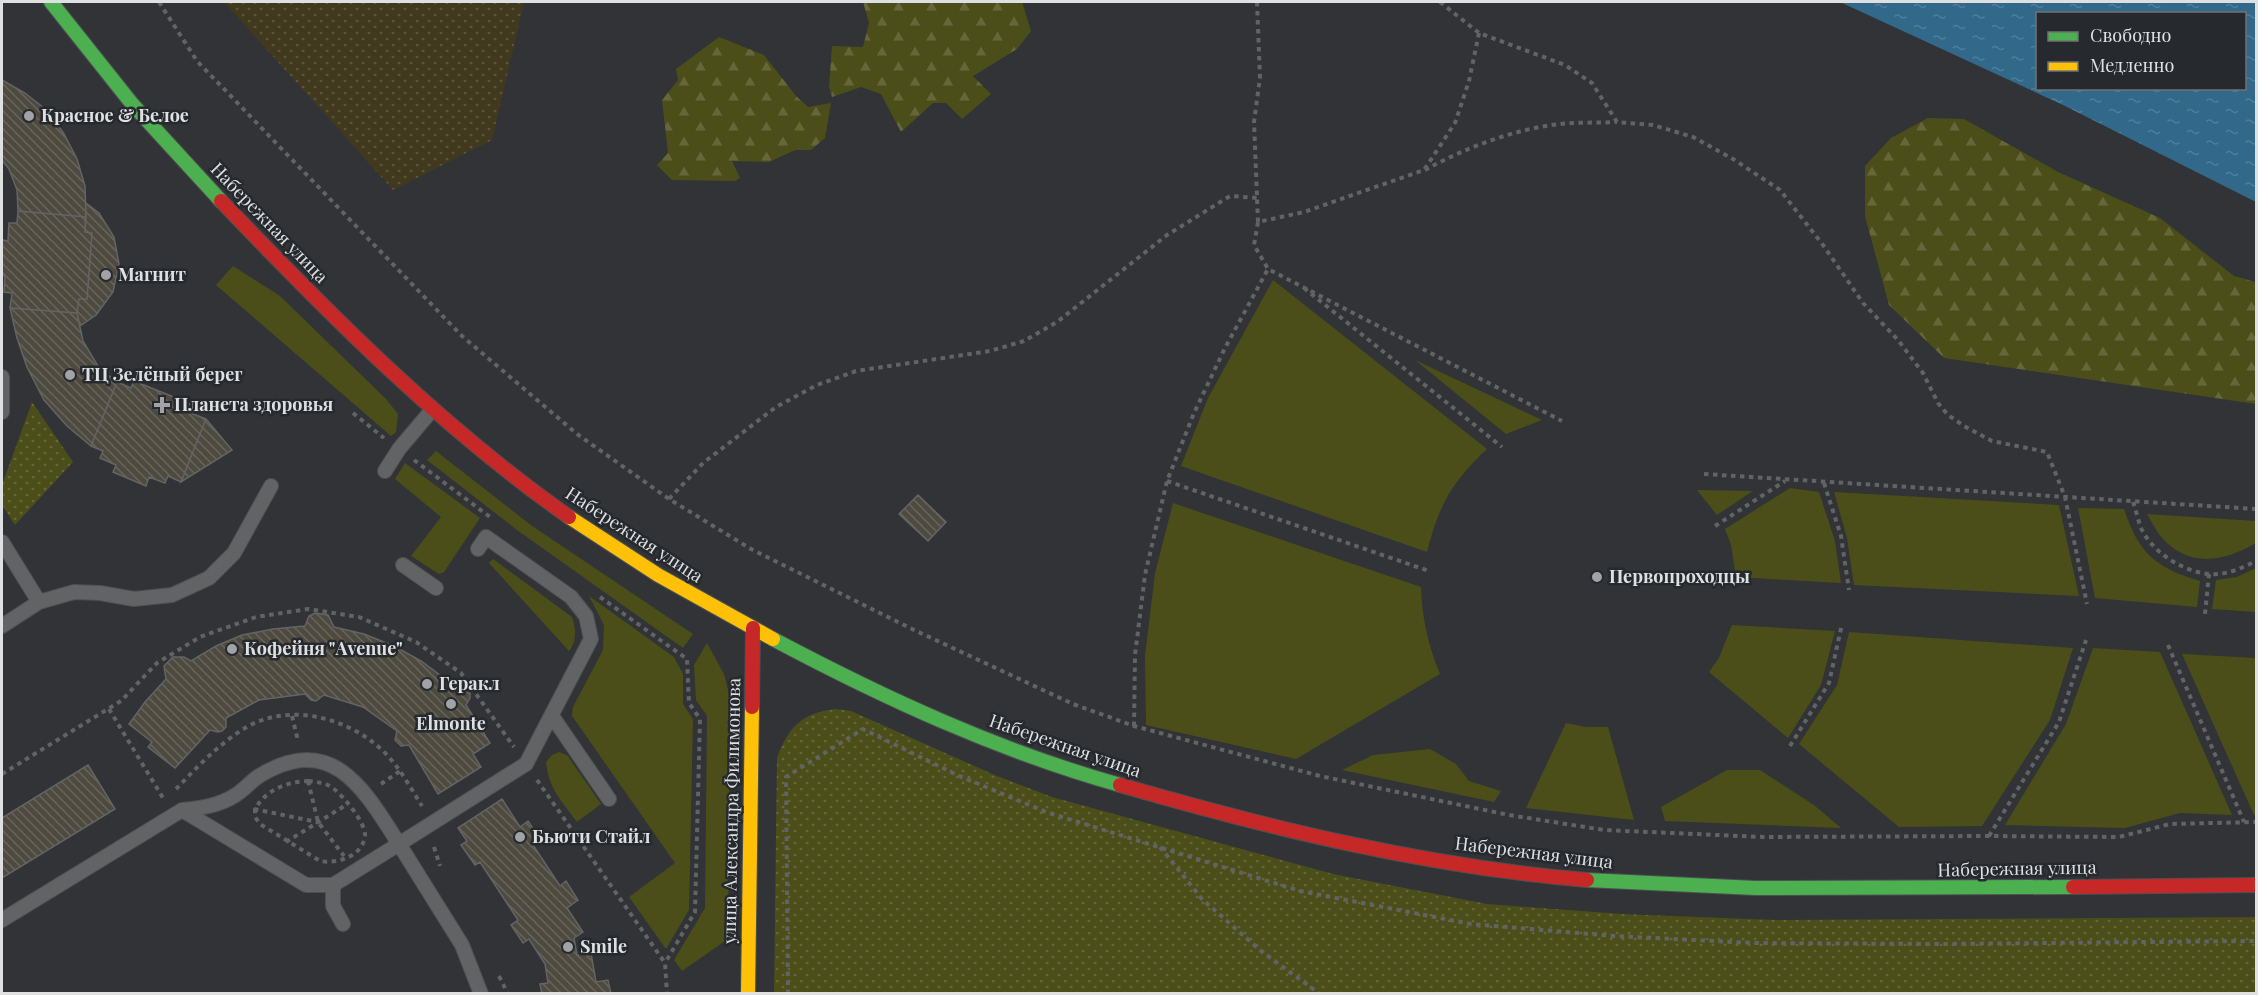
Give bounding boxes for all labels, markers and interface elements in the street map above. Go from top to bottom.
legend [2036,12,2246,90]
text: Свободно [2090,23,2171,47]
text: Медленно [2090,53,2175,77]
place label: Красное & Белое [41,103,189,127]
marker: Красное & Белое [22,109,36,123]
street label: Набережная улица [206,157,334,288]
place label: Магнит [118,262,187,286]
marker: Магнит [99,268,113,282]
place label: ТЦ Зелёный берег [82,362,243,386]
marker: ТЦ Зелёный берег [63,368,77,382]
place label: Планета здоровья [174,392,333,416]
marker: Планета здоровья [155,398,169,412]
street label: Набережная улица [561,481,708,588]
place label: Первопроходцы [1609,564,1750,588]
marker: Первопроходцы [1590,570,1604,584]
place label: Кофейня "Avenue" [244,636,403,660]
marker: Кофейня "Avenue" [225,642,239,656]
place label: Геракл [439,671,500,695]
marker: Геракл [420,677,434,691]
street label: улица Александра Филимонова [717,678,745,945]
marker: Elmonte [444,697,458,711]
street label: Набережная улица [986,708,1144,782]
place label: Elmonte [416,711,486,735]
place label: Бьюти Стайл [532,824,650,848]
marker: Бьюти Стайл [513,830,527,844]
street label: Набережная улица [1454,830,1615,874]
street label: Набережная улица [1937,855,2097,881]
place label: Smile [580,934,627,958]
marker: Smile [561,940,575,954]

